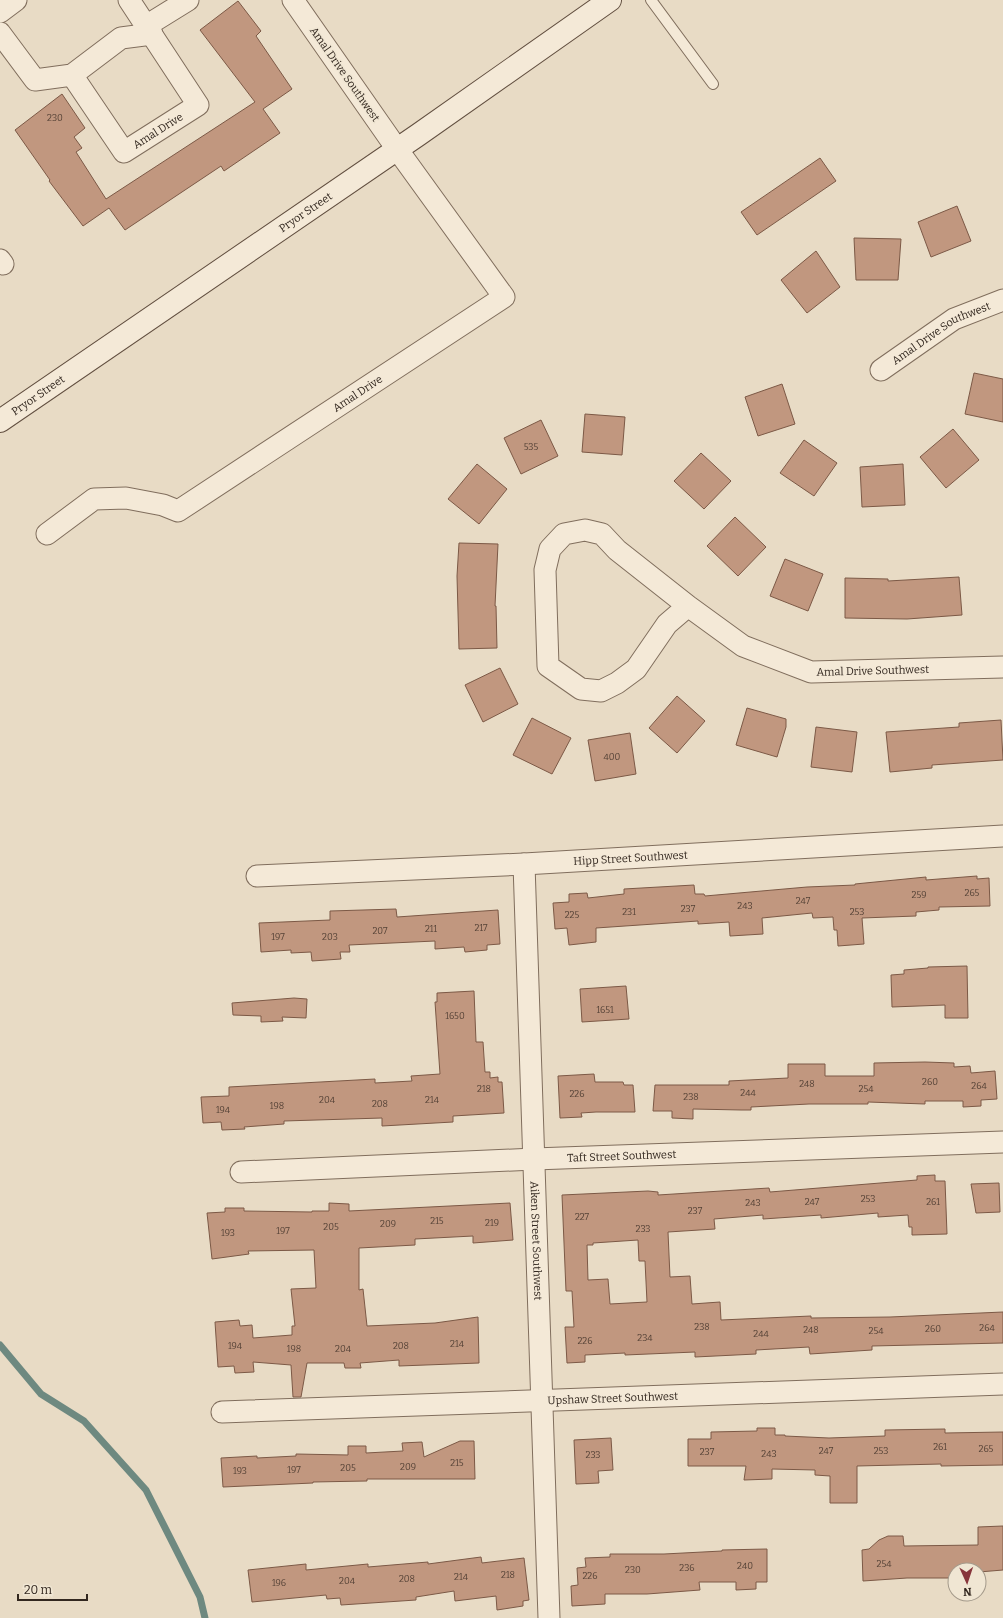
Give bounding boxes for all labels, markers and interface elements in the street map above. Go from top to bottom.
street label: Amal Drive Southwest [307,24,382,124]
street label: Amal Drive [131,110,185,152]
house number: 230 [47,113,63,123]
street label: Pryor Street [277,190,335,235]
street label: Amal Drive Southwest [890,300,992,367]
street label: Pryor Street [9,373,67,418]
street label: Amal Drive [330,373,385,415]
house number: 535 [524,442,538,452]
street label: Amal Drive Southwest [816,663,929,679]
house number: 400 [604,752,621,762]
street label: Hipp Street Southwest [573,848,688,868]
house number: 265 [965,888,980,898]
house number: 259 [912,890,926,900]
house number: 247 [796,896,811,906]
house number: 243 [737,901,753,911]
house number: 237 [681,904,696,914]
house number: 231 [622,907,636,917]
house number: 253 [850,907,864,917]
house number: 225 [565,910,579,920]
house number: 217 [475,923,488,933]
house number: 211 [425,924,437,934]
house number: 207 [372,926,388,936]
house number: 197 [271,932,285,942]
house number: 203 [322,932,338,942]
house number: 1651 [596,1005,614,1015]
house number: 1650 [445,1011,465,1021]
house number: 260 [922,1077,938,1087]
house number: 248 [799,1079,815,1089]
house number: 264 [971,1081,987,1091]
house number: 218 [477,1084,491,1094]
house number: 254 [859,1084,874,1094]
house number: 244 [740,1088,756,1098]
house number: 226 [569,1089,585,1099]
house number: 238 [683,1092,699,1102]
house number: 204 [319,1095,336,1105]
house number: 214 [425,1095,440,1105]
house number: 208 [372,1099,388,1109]
house number: 198 [270,1101,284,1111]
house number: 194 [216,1105,231,1115]
street label: Taft Street Southwest [567,1148,677,1165]
street label: Aiken Street Southwest [528,1181,544,1301]
house number: 253 [861,1194,875,1204]
house number: 247 [805,1197,820,1207]
house number: 261 [926,1197,940,1207]
house number: 243 [745,1198,761,1208]
house number: 237 [688,1206,703,1216]
house number: 227 [575,1212,590,1222]
house number: 215 [430,1216,444,1226]
house number: 219 [485,1218,499,1228]
house number: 209 [380,1219,396,1229]
house number: 205 [323,1222,339,1232]
house number: 233 [636,1224,651,1234]
house number: 197 [276,1226,290,1236]
house number: 193 [221,1228,235,1238]
house number: 238 [694,1322,710,1332]
house number: 264 [979,1323,995,1333]
house number: 260 [925,1324,941,1334]
house number: 248 [803,1325,819,1335]
house number: 254 [869,1326,884,1336]
house number: 244 [753,1329,769,1339]
house number: 234 [637,1333,653,1343]
house number: 226 [577,1336,593,1346]
house number: 214 [450,1339,465,1349]
house number: 194 [228,1341,243,1351]
house number: 208 [393,1341,409,1351]
house number: 198 [287,1344,301,1354]
house number: 204 [335,1344,352,1354]
street label: Upshaw Street Southwest [547,1390,678,1407]
house number: 261 [933,1442,947,1452]
house number: 265 [979,1444,994,1454]
house number: 247 [819,1446,834,1456]
house number: 253 [874,1446,888,1456]
house number: 237 [700,1447,715,1457]
house number: 243 [761,1449,777,1459]
house number: 233 [586,1450,601,1460]
house number: 215 [450,1458,464,1468]
house number: 209 [400,1462,416,1472]
house number: 205 [340,1463,356,1473]
house number: 197 [287,1465,301,1475]
house number: 193 [233,1466,247,1476]
house number: 254 [877,1559,892,1569]
house number: 240 [737,1561,753,1571]
north arrow [947,1562,987,1602]
house number: 236 [679,1563,695,1573]
house number: 230 [625,1565,641,1575]
house number: 218 [501,1570,515,1580]
house number: 226 [582,1571,598,1581]
house number: 214 [454,1572,469,1582]
house number: 208 [399,1574,415,1584]
scale bar [18,1576,87,1602]
house number: 204 [339,1576,356,1586]
house number: 196 [272,1578,286,1588]
text: 20 m [24,1583,53,1597]
text: N [962,1585,972,1598]

